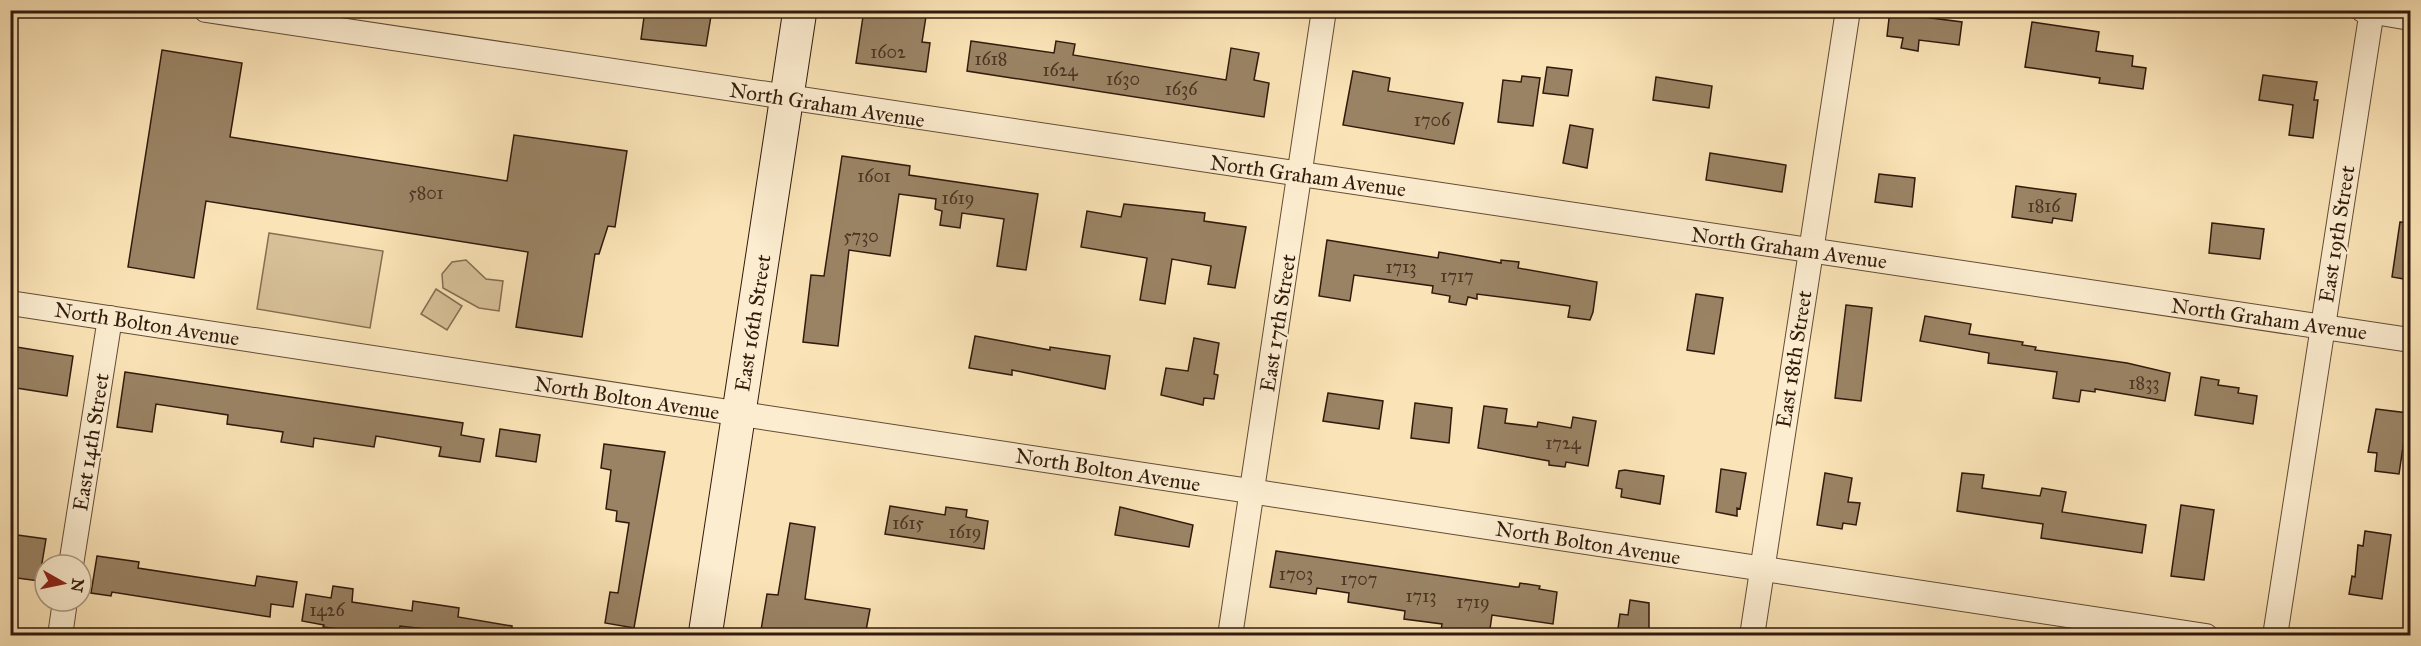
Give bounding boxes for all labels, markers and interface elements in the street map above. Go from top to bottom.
house number: 1602 [870,41,906,63]
house number: 1618 [975,48,1007,70]
house number: 1624 [1042,59,1079,81]
house number: 1630 [1106,68,1140,90]
street label: North Graham Avenue [727,77,927,133]
house number: 1636 [1165,78,1198,100]
house number: 1706 [1414,109,1451,131]
street label: North Graham Avenue [1208,149,1408,203]
street label: East 19th Street [2313,163,2361,305]
house number: 1601 [857,165,891,187]
house number: 5801 [408,182,444,204]
house number: 1619 [942,187,974,209]
house number: 1816 [2028,195,2061,217]
street label: North Graham Avenue [1689,221,1889,275]
house number: 5730 [843,225,879,247]
street label: East 16th Street [729,252,777,393]
street label: East 17th Street [1254,252,1302,394]
house number: 1713 [1385,256,1417,278]
house number: 1717 [1440,265,1474,287]
street label: East 18th Street [1770,288,1818,430]
street label: North Graham Avenue [2169,292,2369,346]
street label: North Bolton Avenue [53,297,242,351]
street label: East 14th Street [67,371,115,513]
street label: North Bolton Avenue [533,371,722,425]
house number: 1833 [2128,372,2160,394]
house number: 1724 [1545,432,1582,454]
street label: North Bolton Avenue [1014,443,1203,497]
house number: 1615 [892,512,924,534]
street label: North Bolton Avenue [1494,516,1683,570]
house number: 1619 [949,521,981,543]
north arrow [33,553,93,613]
house number: 1703 [1279,563,1313,585]
house number: 1707 [1341,568,1377,590]
text: N [67,577,88,594]
house number: 1713 [1405,585,1437,607]
house number: 1719 [1456,591,1490,613]
house number: 1426 [309,599,345,621]

